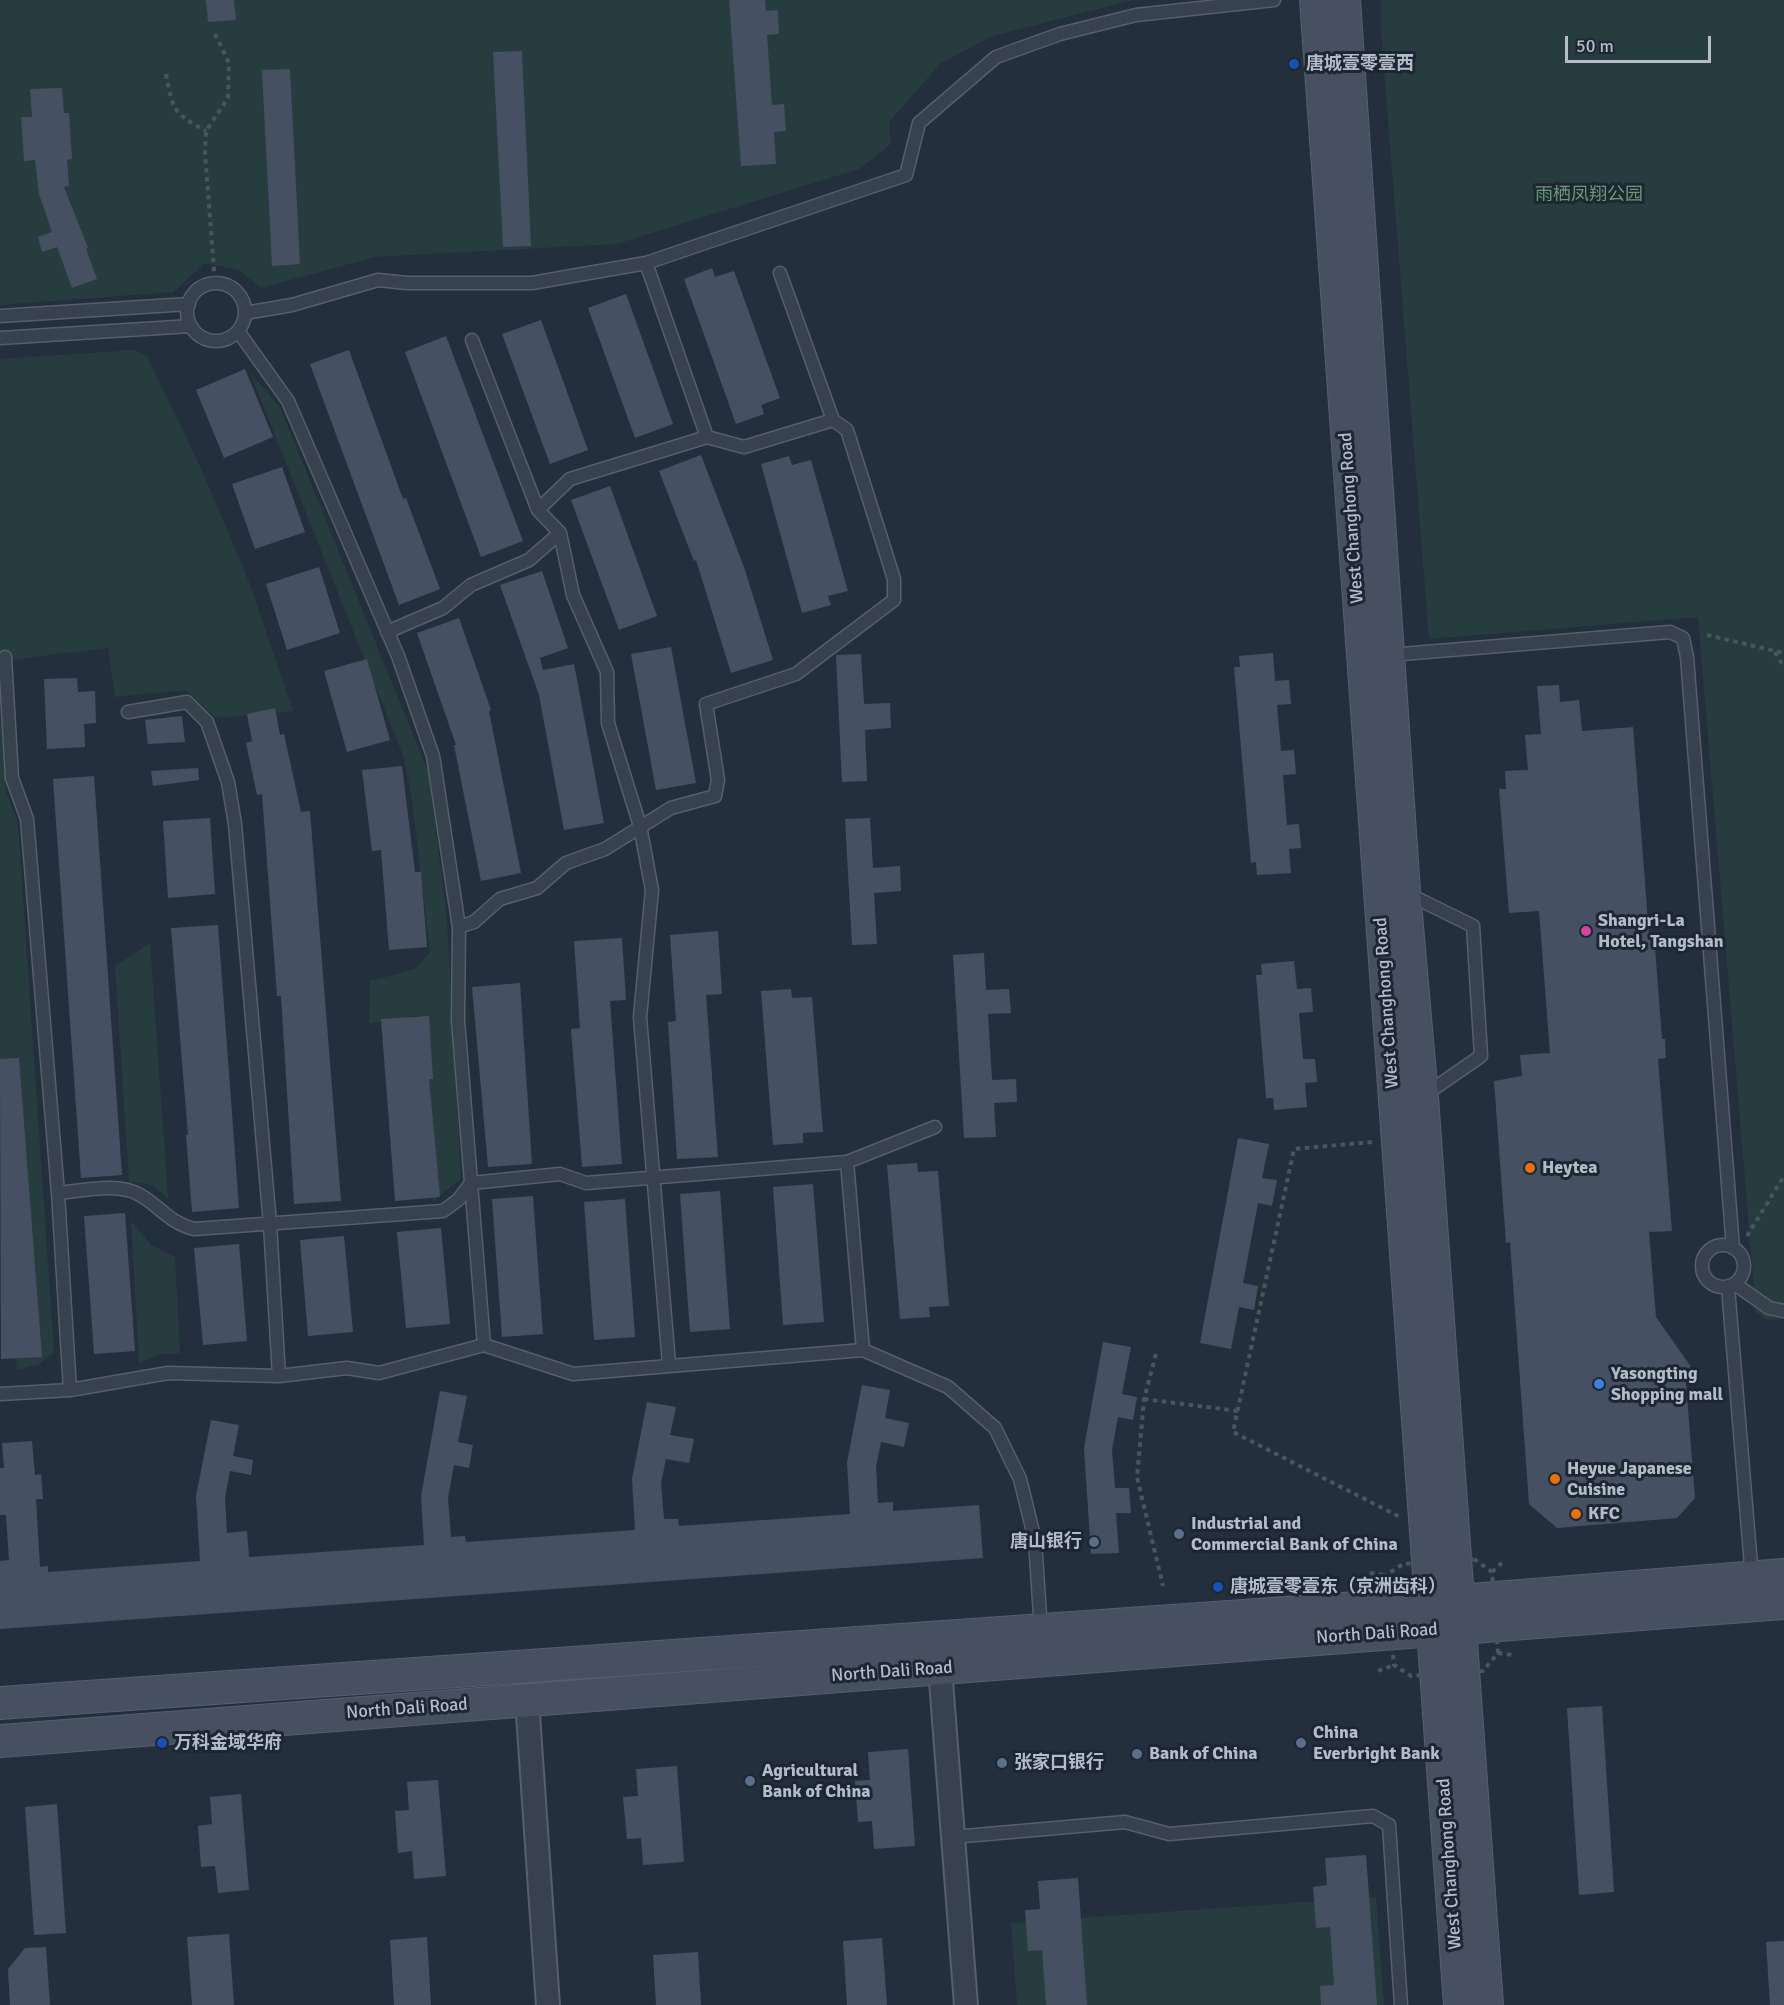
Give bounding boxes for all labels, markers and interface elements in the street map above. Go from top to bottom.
scale bar [1568,24,1714,62]
text: 50 m [1576,35,1614,57]
place label: 唐城壹零壹西 [1306,53,1414,75]
marker: 唐城壹零壹西 [1287,57,1301,71]
park label: 雨栖凤翔公园 [1535,184,1643,206]
street label: West Changhong Road [1335,432,1369,604]
place label: Shangri-La Hotel, Tangshan [1598,910,1724,952]
street label: West Changhong Road [1370,917,1404,1089]
marker: Shangri-La Hotel, Tangshan [1579,924,1593,938]
place label: Heytea [1542,1157,1597,1179]
marker: Heytea [1523,1161,1537,1175]
place label: Yasongting Shopping mall [1611,1363,1723,1406]
marker: Yasongting Shopping mall [1592,1377,1606,1391]
place label: Heyue Japanese Cuisine [1567,1458,1692,1500]
marker: Heyue Japanese Cuisine [1548,1472,1562,1486]
place label: KFC [1588,1503,1620,1525]
marker: KFC [1569,1507,1583,1521]
place label: Industrial and Commercial Bank of China [1191,1513,1398,1556]
marker: Industrial and Commercial Bank of China [1172,1527,1186,1541]
place label: 唐山银行 [1010,1531,1082,1553]
marker: 唐山银行 [1087,1535,1101,1549]
place label: 唐城壹零壹东（京洲齿科） [1230,1576,1446,1598]
marker: 唐城壹零壹东（京洲齿科） [1211,1580,1225,1594]
street label: North Dali Road [1315,1619,1439,1649]
street label: North Dali Road [830,1657,954,1687]
street label: North Dali Road [345,1694,469,1724]
place label: China Everbright Bank [1313,1722,1440,1764]
place label: 万科金域华府 [174,1732,282,1754]
marker: 万科金域华府 [155,1736,169,1750]
marker: China Everbright Bank [1294,1736,1308,1750]
place label: Bank of China [1149,1743,1258,1765]
marker: Bank of China [1130,1747,1144,1761]
place label: 张家口银行 [1014,1752,1104,1774]
marker: 张家口银行 [995,1756,1009,1770]
place label: Agricultural Bank of China [762,1760,871,1802]
marker: Agricultural Bank of China [743,1774,757,1788]
street label: West Changhong Road [1433,1778,1467,1950]

